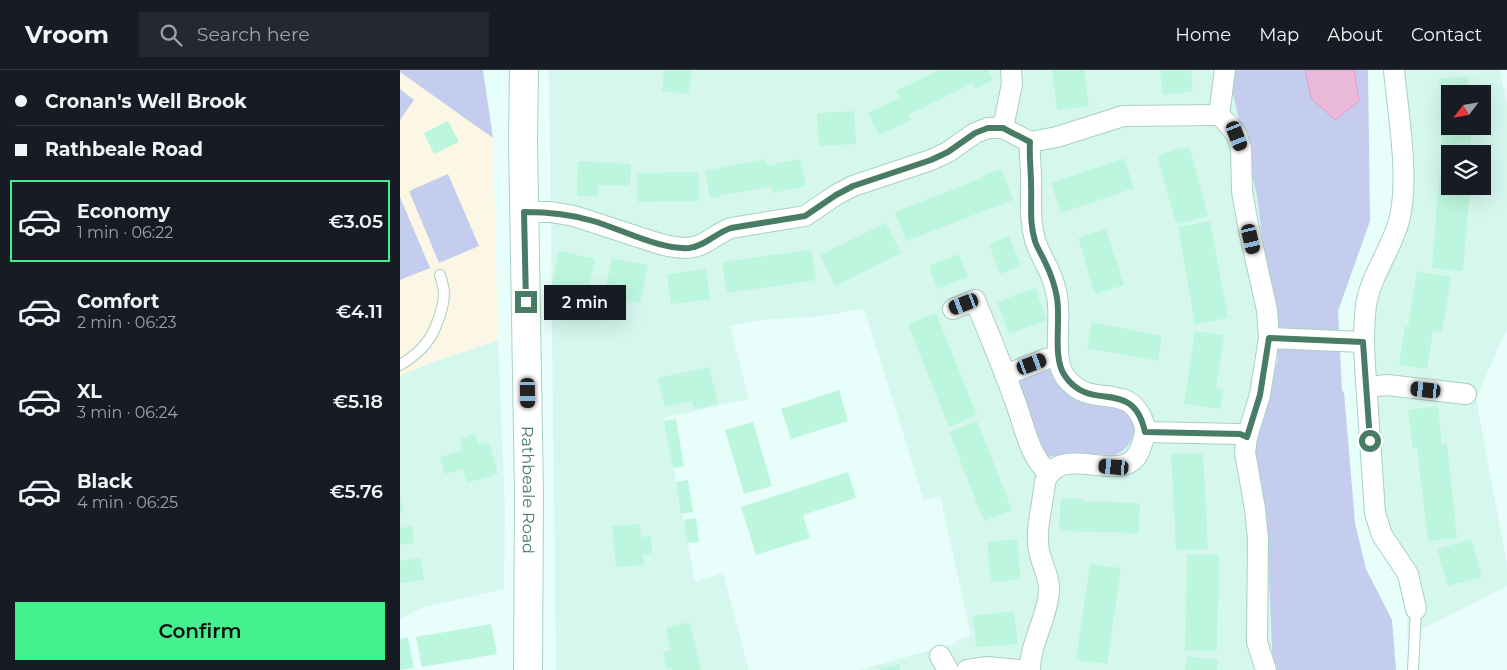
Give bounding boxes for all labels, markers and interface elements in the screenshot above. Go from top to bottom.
search box [139,12,489,57]
text: Vroom [25,20,109,49]
icon: search [157,21,185,49]
text: Search here [197,23,310,46]
text: Home [1175,24,1231,46]
text: Map [1259,24,1299,46]
text: About [1327,24,1383,46]
text: Contact [1411,24,1482,46]
north arrow [1441,85,1491,135]
map controls [1441,85,1491,195]
text: Cronan's Well Brook [45,90,247,113]
car [1224,119,1249,153]
text: Rathbeale Road [45,138,203,161]
button: layers [1441,145,1491,195]
icon: car [17,199,62,244]
text: Economy [77,200,170,223]
text: €3.05 [328,210,383,233]
text: 1 min · 06:22 [77,223,173,242]
car [1240,223,1261,255]
callout: 2 min [544,284,626,320]
icon: car [17,289,62,334]
text: Comfort [77,290,159,313]
route end [515,291,537,313]
car [947,292,980,316]
text: 2 min [562,293,608,312]
text: €4.11 [336,300,383,323]
text: 2 min · 06:23 [77,313,177,332]
car [1015,352,1048,376]
car [520,378,535,408]
icon: car [17,379,62,424]
text: XL [77,380,102,403]
car [1410,381,1441,399]
text: €5.18 [333,390,383,413]
text: 3 min · 06:24 [77,403,178,422]
street label: Rathbeale Road [518,426,539,554]
route start [1359,430,1381,452]
car [1098,458,1129,476]
icon: car [17,469,62,514]
text: Black [77,470,133,493]
text: €5.76 [329,480,383,503]
text: 4 min · 06:25 [77,493,178,512]
button: Confirm [15,602,385,660]

